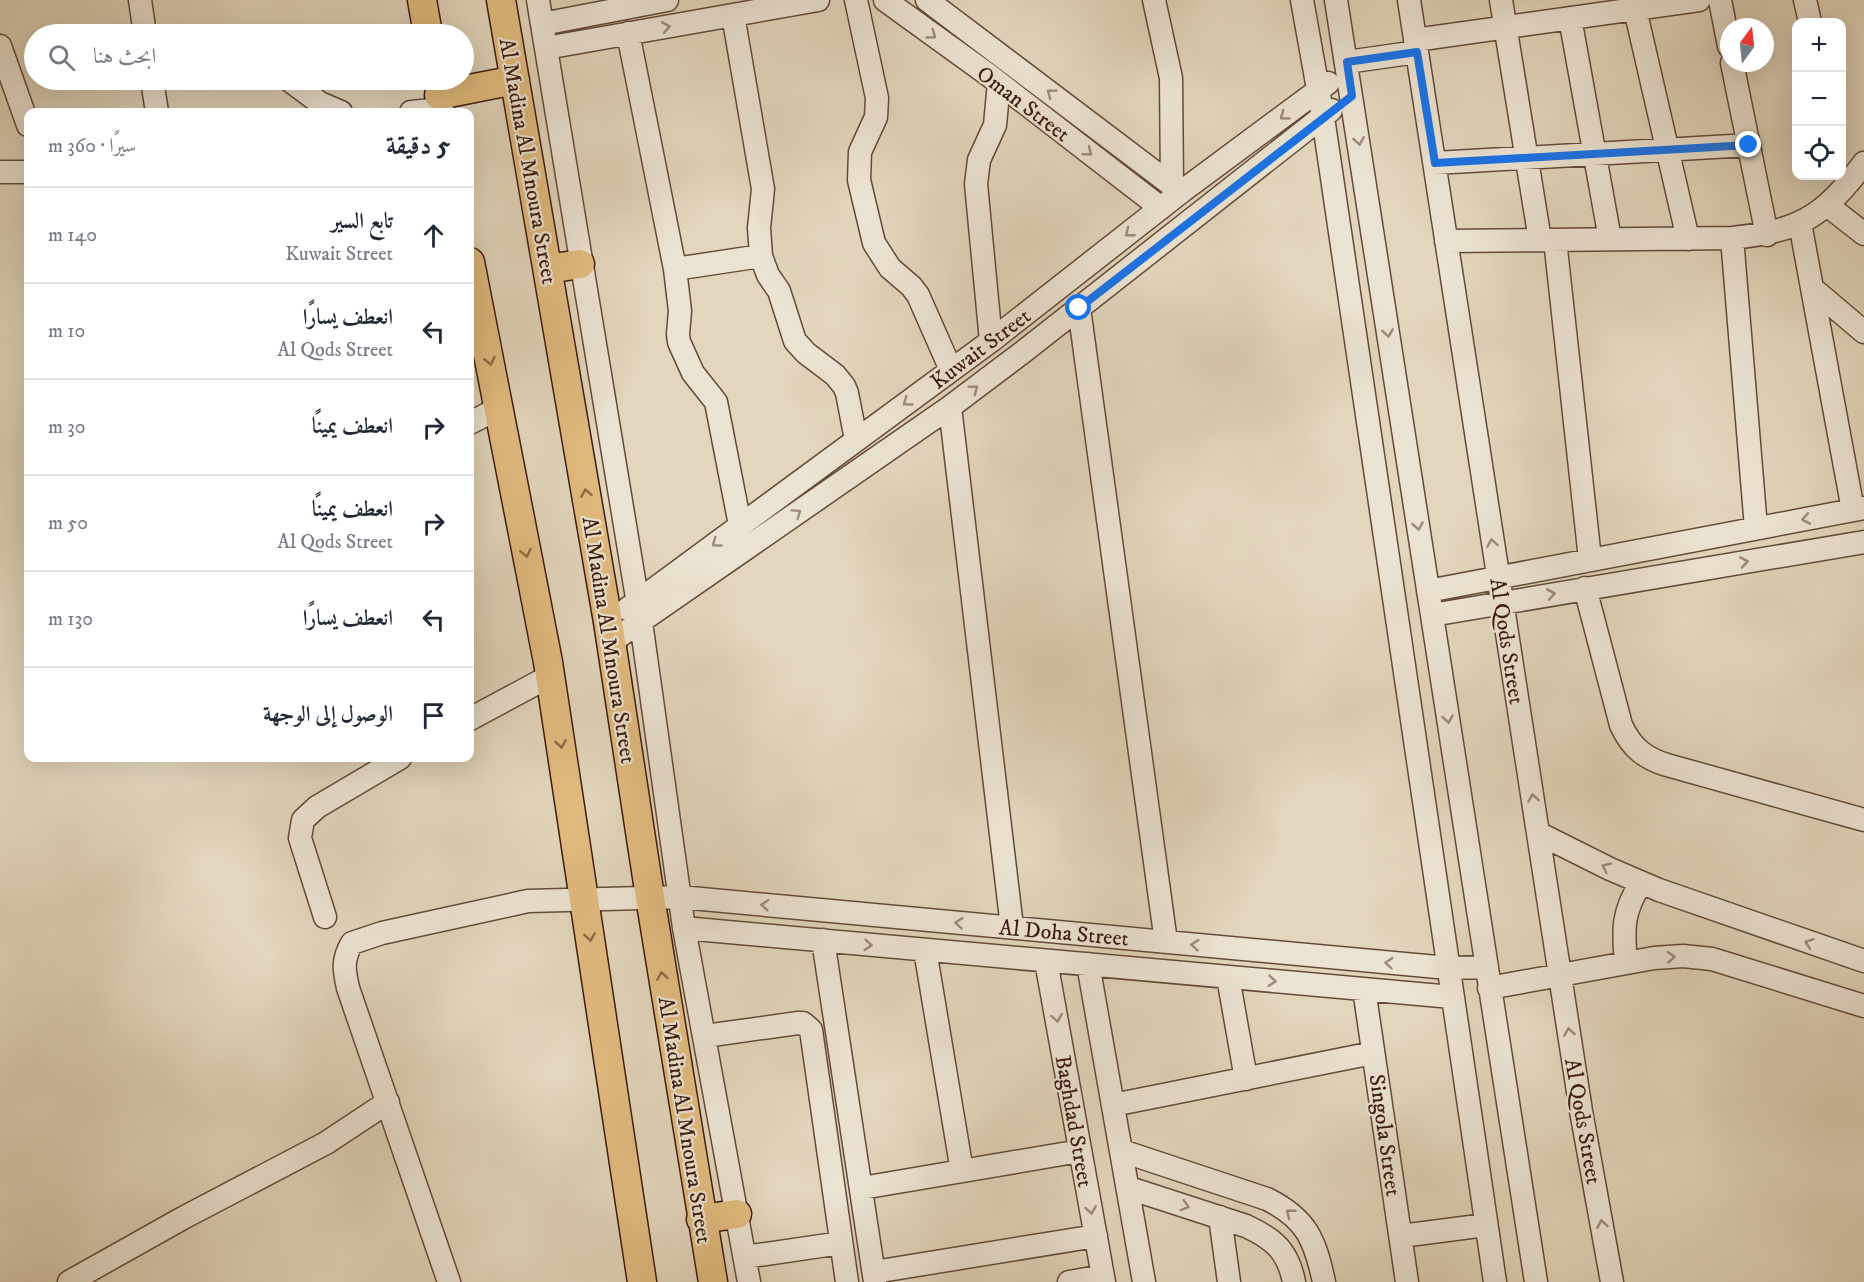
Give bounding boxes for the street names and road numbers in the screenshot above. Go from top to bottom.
street label: Al Madina Al Mnoura Street [493,36,562,286]
street label: Oman Street [971,60,1075,148]
street label: Kuwait Street [925,303,1036,396]
street label: Al Madina Al Mnoura Street [576,515,641,766]
street label: Al Qods Street [1483,576,1530,706]
street label: Al Doha Street [998,914,1130,953]
street label: Al Madina Al Mnoura Street [652,995,717,1246]
street label: Baghdad Street [1049,1053,1098,1189]
street label: Al Qods Street [1558,1056,1607,1186]
street label: Singola Street [1363,1073,1406,1198]

